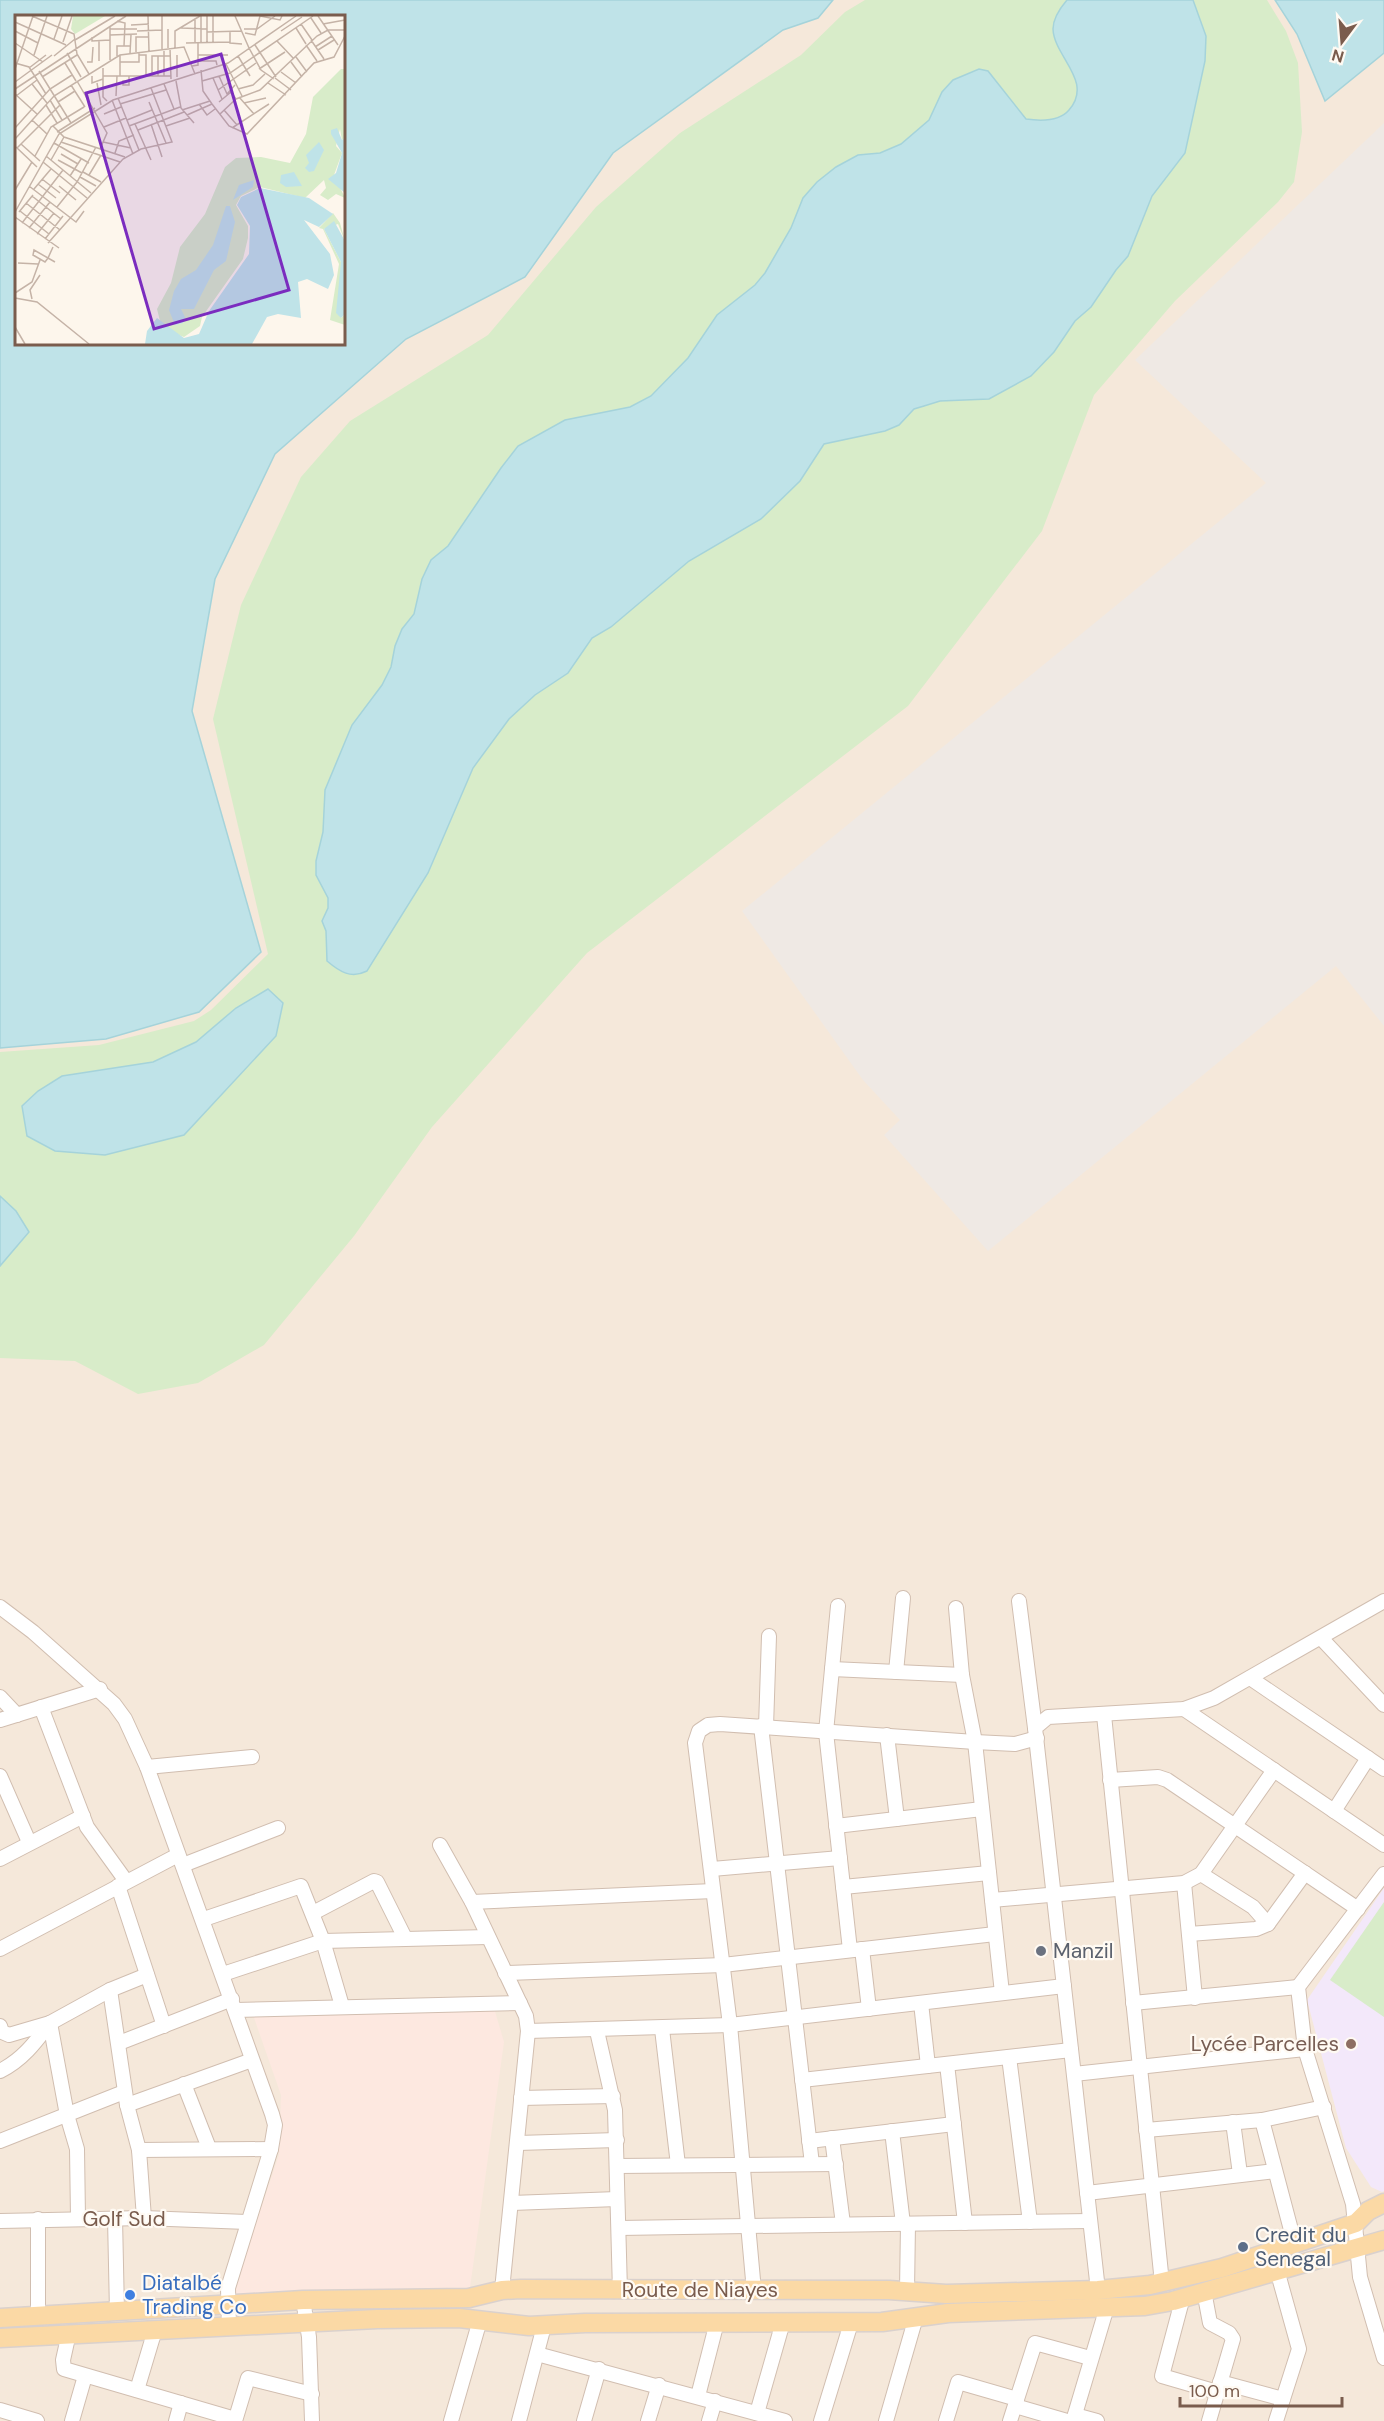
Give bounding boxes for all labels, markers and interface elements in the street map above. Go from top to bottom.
north arrow [1312,12,1372,72]
inset map [15,15,345,345]
text: N [1329,44,1347,68]
place label: Manzil [1053,1937,1113,1965]
marker: Manzil [1034,1944,1048,1958]
place label: Lycée Parcelles [1191,2030,1339,2058]
marker: Lycée Parcelles [1344,2037,1358,2051]
street label: Golf Sud [82,2205,166,2233]
place label: Credit du Senegal [1255,2221,1347,2273]
marker: Credit du Senegal [1236,2240,1250,2254]
place label: Diatalbé Trading Co [142,2269,247,2321]
street label: Route de Niayes [622,2276,778,2304]
marker: Diatalbé Trading Co [123,2288,137,2302]
scale bar [1180,2370,1342,2408]
text: 100 m [1189,2379,1240,2403]

